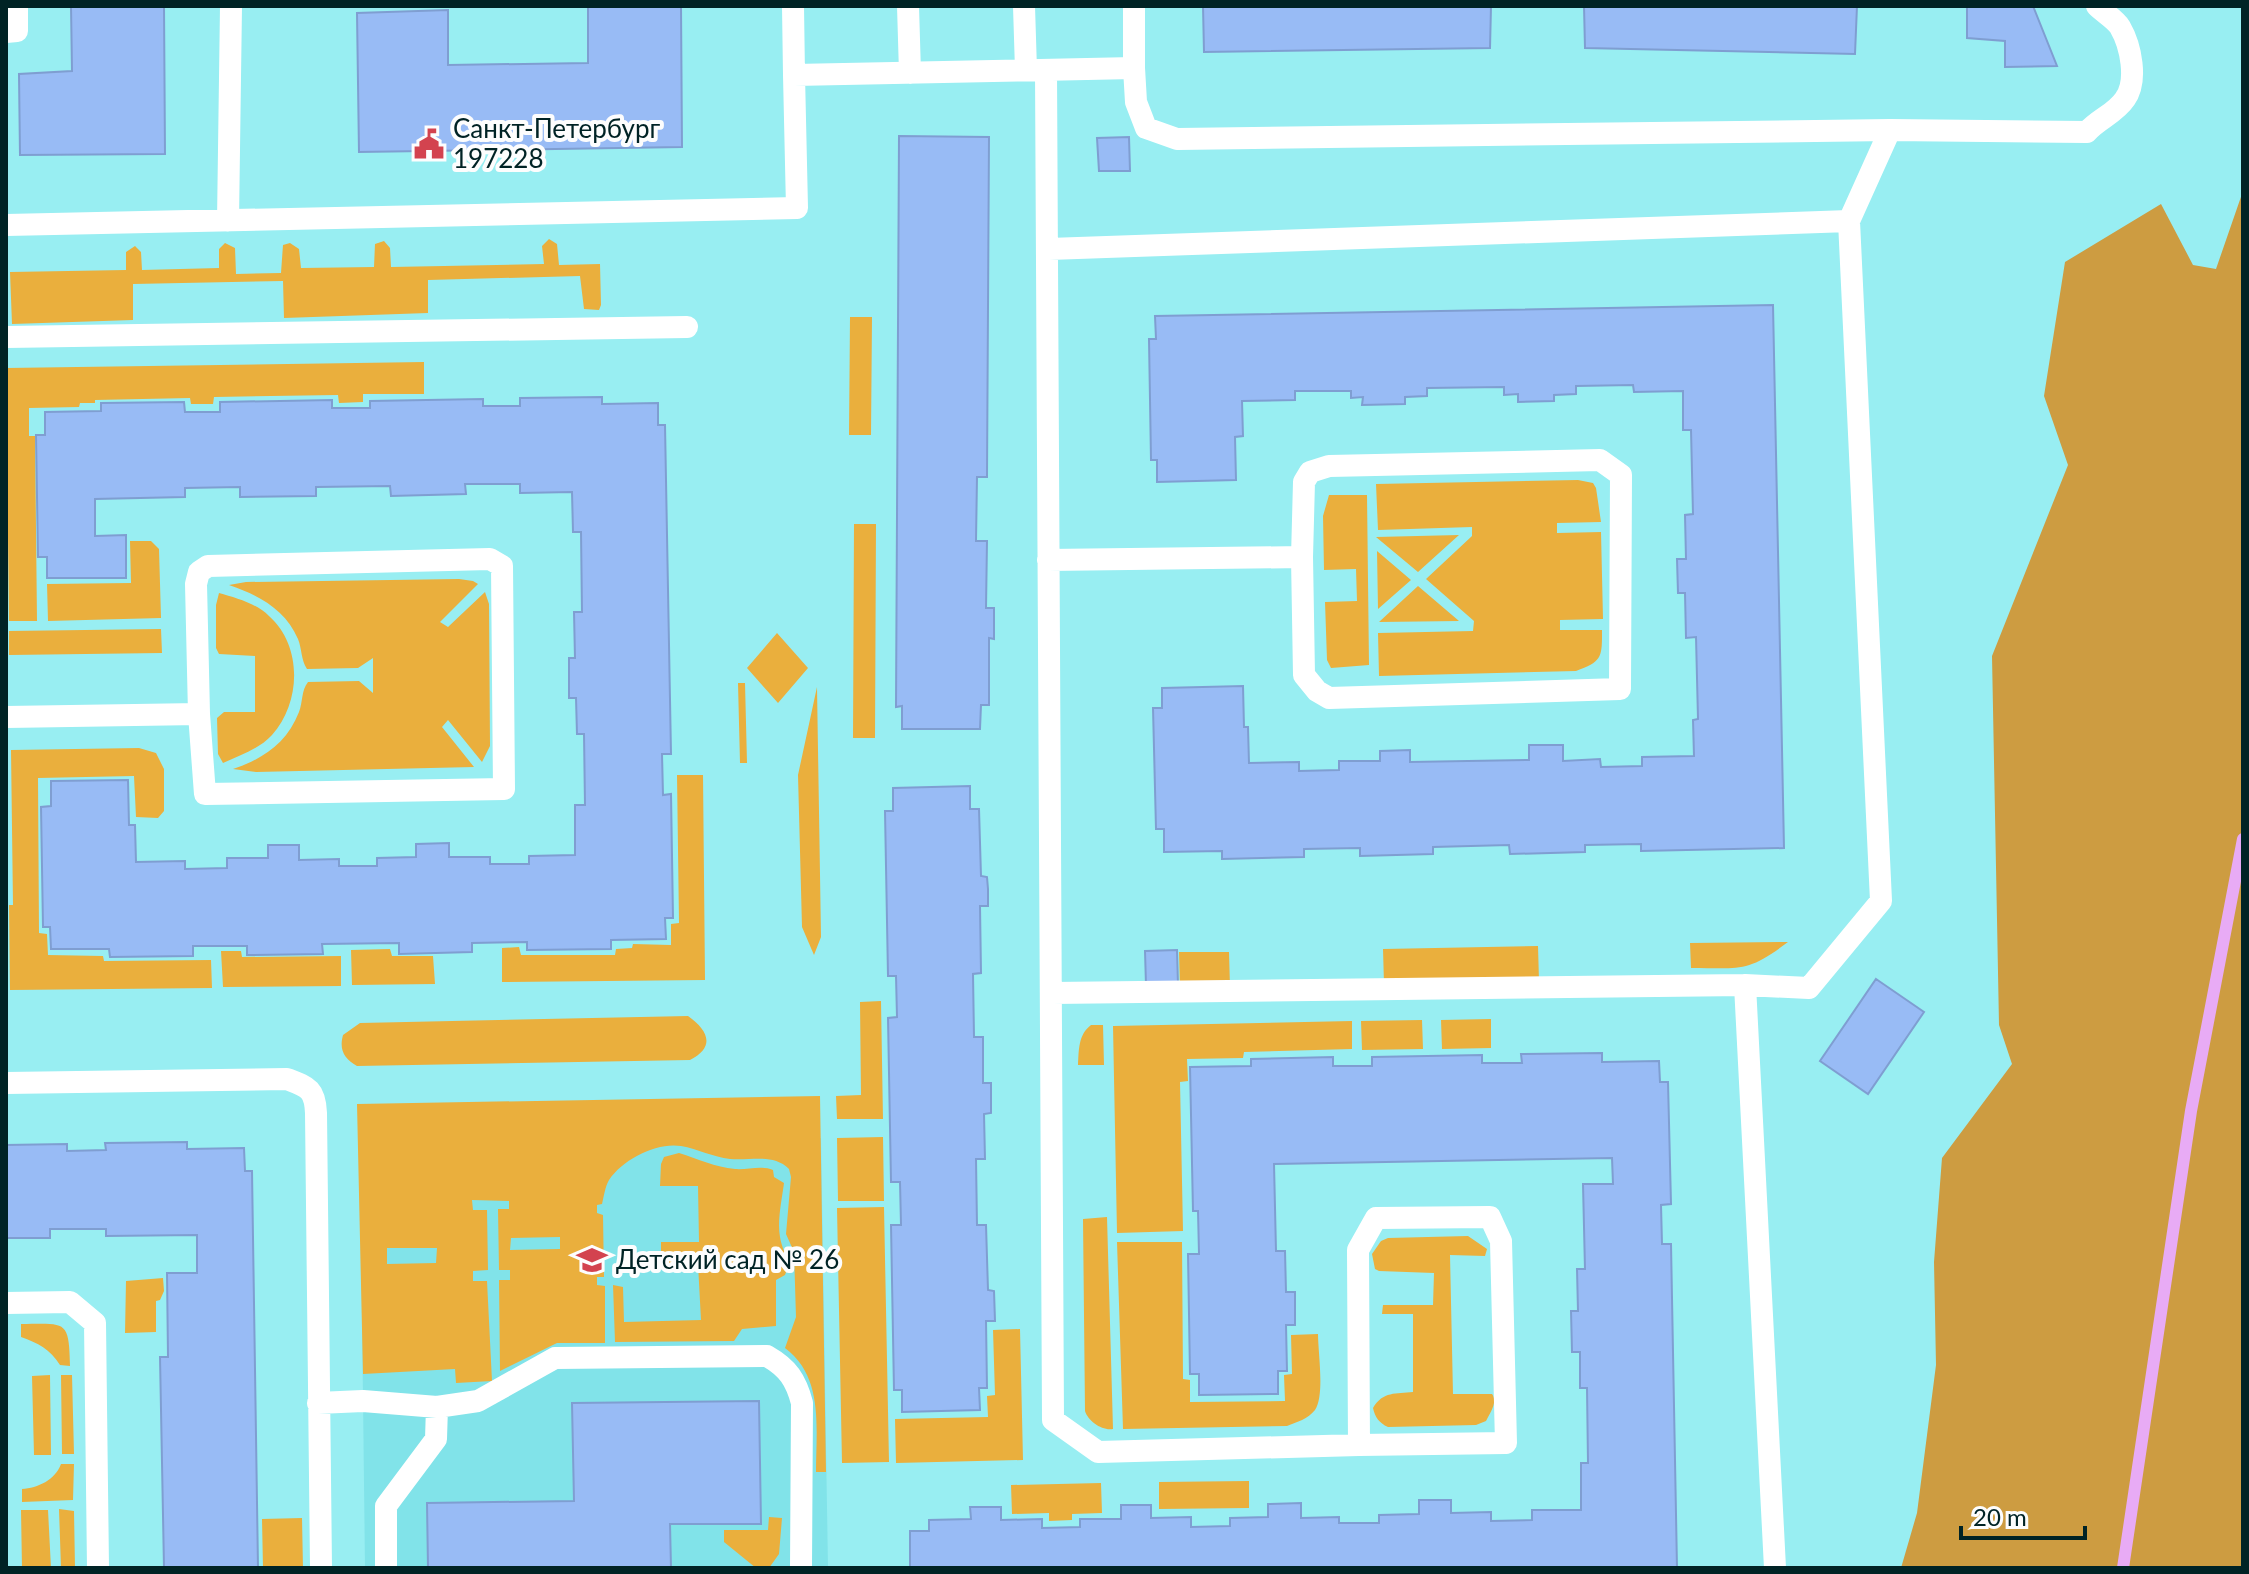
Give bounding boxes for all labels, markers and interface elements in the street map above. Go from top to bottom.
place label: Санкт-Петербург 197228 [453,112,660,174]
public building icon: Санкт-Петербург 197228 [412,127,446,161]
school or university icon: Детский сад № 26 [575,1243,609,1277]
place label: Детский сад № 26 [616,1243,839,1275]
scale bar [1961,1490,2085,1540]
text: 20 m [1973,1502,2027,1531]

